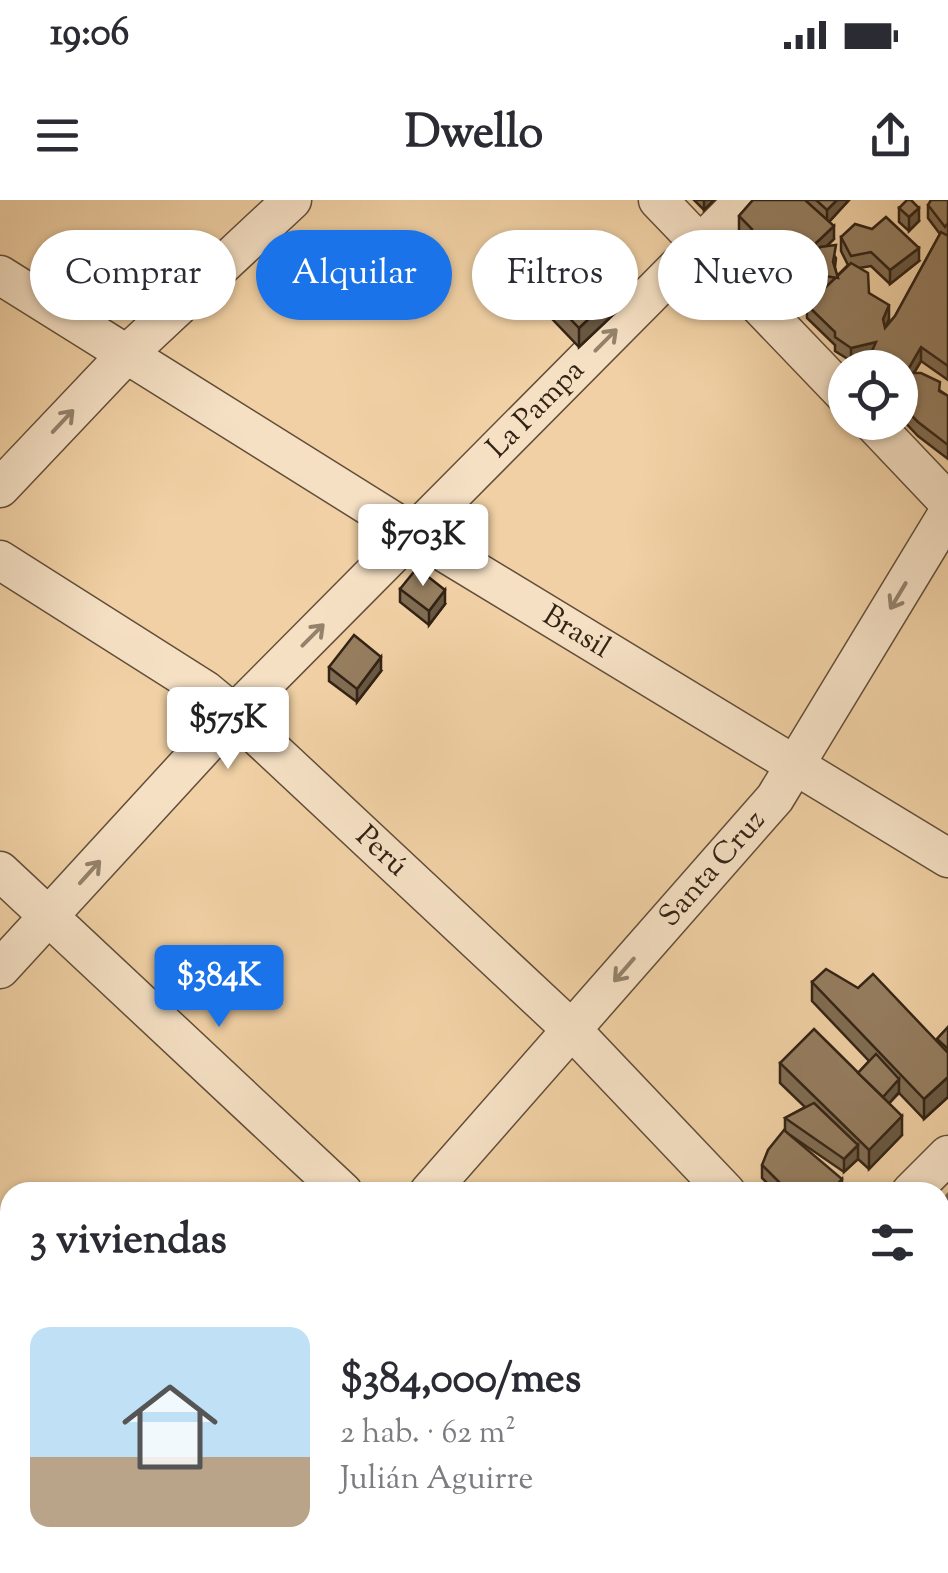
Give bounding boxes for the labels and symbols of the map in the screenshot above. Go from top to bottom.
one-way arrow [594,329,618,353]
street label: La Pampa [477,350,595,469]
one-way arrow [51,410,75,434]
pin: $703K [353,504,493,589]
one-way arrow [888,581,908,610]
street label: Brasil [534,595,618,670]
one-way arrow [301,624,325,648]
pin: $575K [158,687,298,772]
street label: Santa Cruz [649,801,776,937]
street label: Perú [345,816,417,887]
one-way arrow [78,860,101,885]
pin: $384K [149,945,289,1030]
one-way arrow [613,957,636,982]

